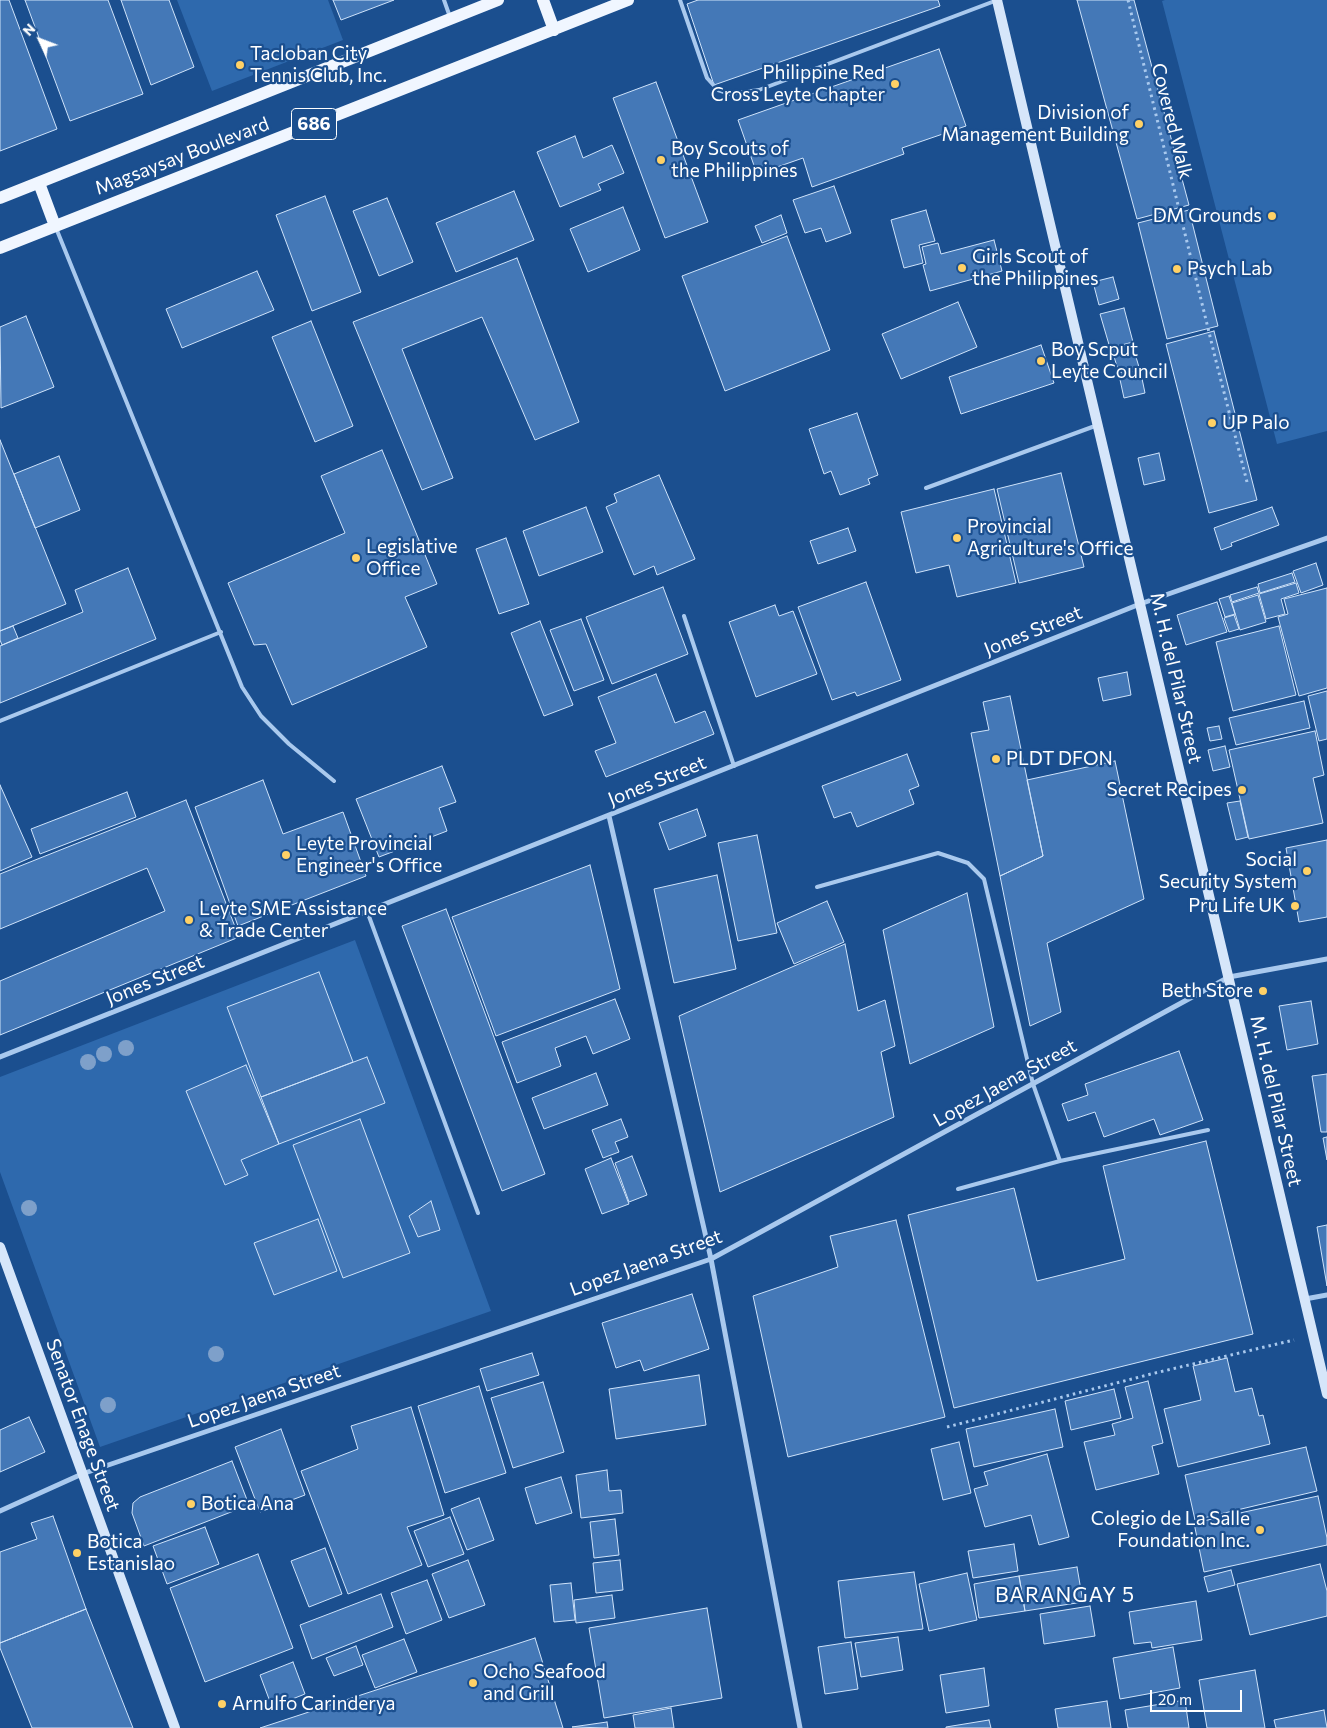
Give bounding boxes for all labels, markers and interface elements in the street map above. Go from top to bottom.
north arrow [15,15,65,65]
text: N [19,20,38,39]
place label: Tacloban City Tennis Club, Inc. [250,43,387,87]
marker: Tacloban City Tennis Club, Inc. [234,59,246,71]
street label: Covered Walk [1147,61,1197,181]
place label: Philippine Red Cross Leyte Chapter [711,62,885,106]
marker: Philippine Red Cross Leyte Chapter [889,78,901,90]
place label: Division of Management Building [942,102,1129,146]
road number: 686 [292,108,336,140]
street label: Magsaysay Boulevard [92,112,272,200]
marker: Division of Management Building [1133,118,1145,130]
place label: Boy Scouts of the Philippines [671,138,798,182]
marker: Boy Scouts of the Philippines [655,154,667,166]
place label: DM Grounds [1153,205,1262,227]
marker: DM Grounds [1266,210,1278,222]
place label: Girls Scout of the Philippines [972,246,1099,290]
place label: Psych Lab [1187,258,1273,280]
marker: Girls Scout of the Philippines [956,262,968,274]
marker: Psych Lab [1171,263,1183,275]
place label: Boy Scput Leyte Council [1051,339,1168,383]
marker: Boy Scput Leyte Council [1035,355,1047,367]
place label: UP Palo [1222,412,1289,434]
marker: UP Palo [1206,417,1218,429]
place label: Provincial Agriculture's Office [967,516,1133,560]
marker: Provincial Agriculture's Office [951,532,963,544]
place label: Legislative Office [366,536,458,580]
marker: Legislative Office [350,552,362,564]
street label: M. H. del Pilar Street [1145,590,1207,766]
street label: Jones Street [981,601,1085,661]
place label: PLDT DFON [1006,748,1113,770]
street label: Jones Street [605,751,709,811]
marker: PLDT DFON [990,753,1002,765]
place label: Secret Recipes [1107,779,1232,801]
marker: Secret Recipes [1236,784,1248,796]
place label: Leyte Provincial Engineer's Office [296,833,442,877]
marker: Leyte Provincial Engineer's Office [280,849,292,861]
place label: Social Security System [1159,849,1297,893]
marker: Social Security System [1301,865,1313,877]
place label: Pru Life UK [1188,895,1285,917]
place label: Leyte SME Assistance & Trade Center [199,898,387,942]
marker: Pru Life UK [1289,900,1301,912]
marker: Leyte SME Assistance & Trade Center [183,914,195,926]
street label: Jones Street [103,950,207,1010]
place label: Beth Store [1161,980,1253,1002]
marker: Beth Store [1257,985,1269,997]
street label: M. H. del Pilar Street [1245,1013,1307,1189]
street label: Lopez Jaena Street [929,1034,1081,1132]
street label: Lopez Jaena Street [567,1225,725,1301]
street label: Senator Enage Street [41,1336,125,1514]
street label: Lopez Jaena Street [185,1359,343,1433]
place label: Botica Ana [201,1493,294,1515]
marker: Botica Ana [185,1498,197,1510]
place label: Colegio de La Salle Foundation Inc. [1091,1508,1250,1552]
marker: Colegio de La Salle Foundation Inc. [1254,1524,1266,1536]
place label: Botica Estanislao [87,1531,175,1575]
marker: Botica Estanislao [71,1547,83,1559]
district label: BARANGAY 5 [994,1582,1136,1608]
place label: Ocho Seafood and Grill [483,1661,606,1705]
marker: Ocho Seafood and Grill [467,1677,479,1689]
scale bar [1152,1680,1244,1712]
text: 20 m [1158,1690,1192,1708]
place label: Arnulfo Carinderya [232,1693,396,1715]
marker: Arnulfo Carinderya [216,1698,228,1710]

